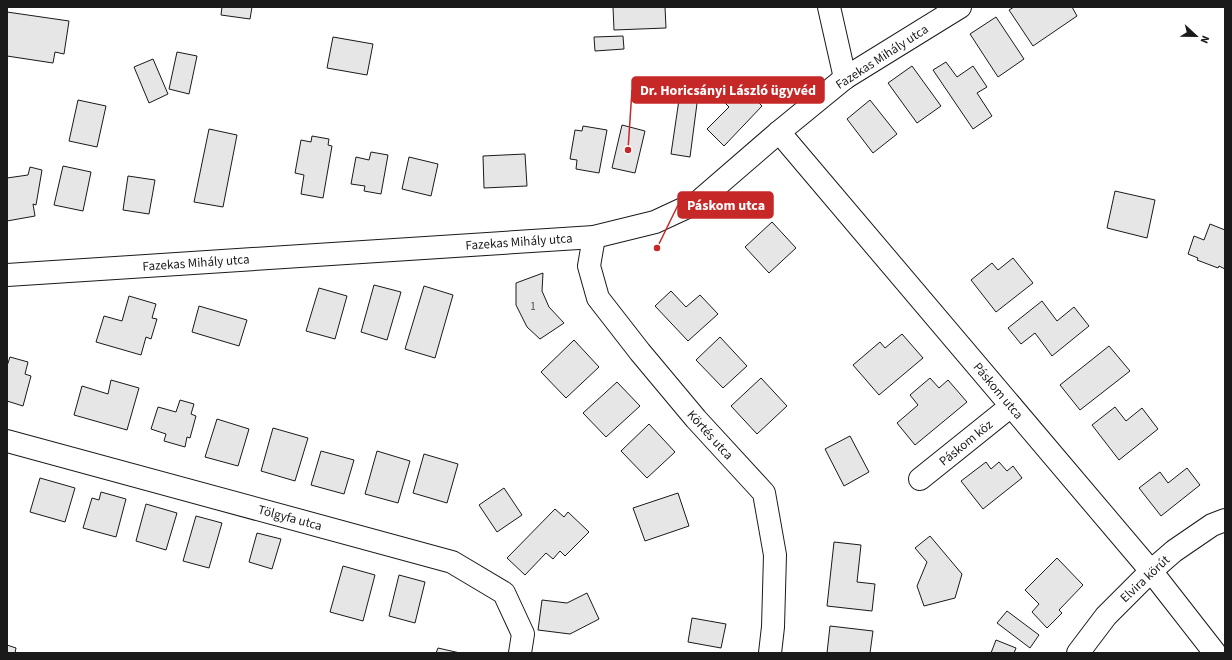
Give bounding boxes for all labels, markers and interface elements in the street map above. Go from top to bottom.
north arrow [1176,16,1216,56]
street label: Fazekas Mihály utca [832,20,932,94]
text: N [1196,33,1213,46]
callout: Dr. Horicsányi László ügyvéd [632,77,824,103]
text: Dr. Horicsányi László ügyvéd [640,81,816,101]
callout: Páskom utca [678,192,773,218]
text: Páskom utca [687,196,765,216]
street label: Fazekas Mihály utca [465,229,573,255]
street label: Fazekas Mihály utca [142,250,250,276]
house number: 1 [530,299,536,314]
street label: Páskom utca [969,359,1027,423]
street label: Körtés utca [683,406,737,464]
street label: Páskom köz [935,416,997,470]
street label: Tölgyfa utca [256,501,324,535]
street label: Elvira körút [1116,551,1174,607]

